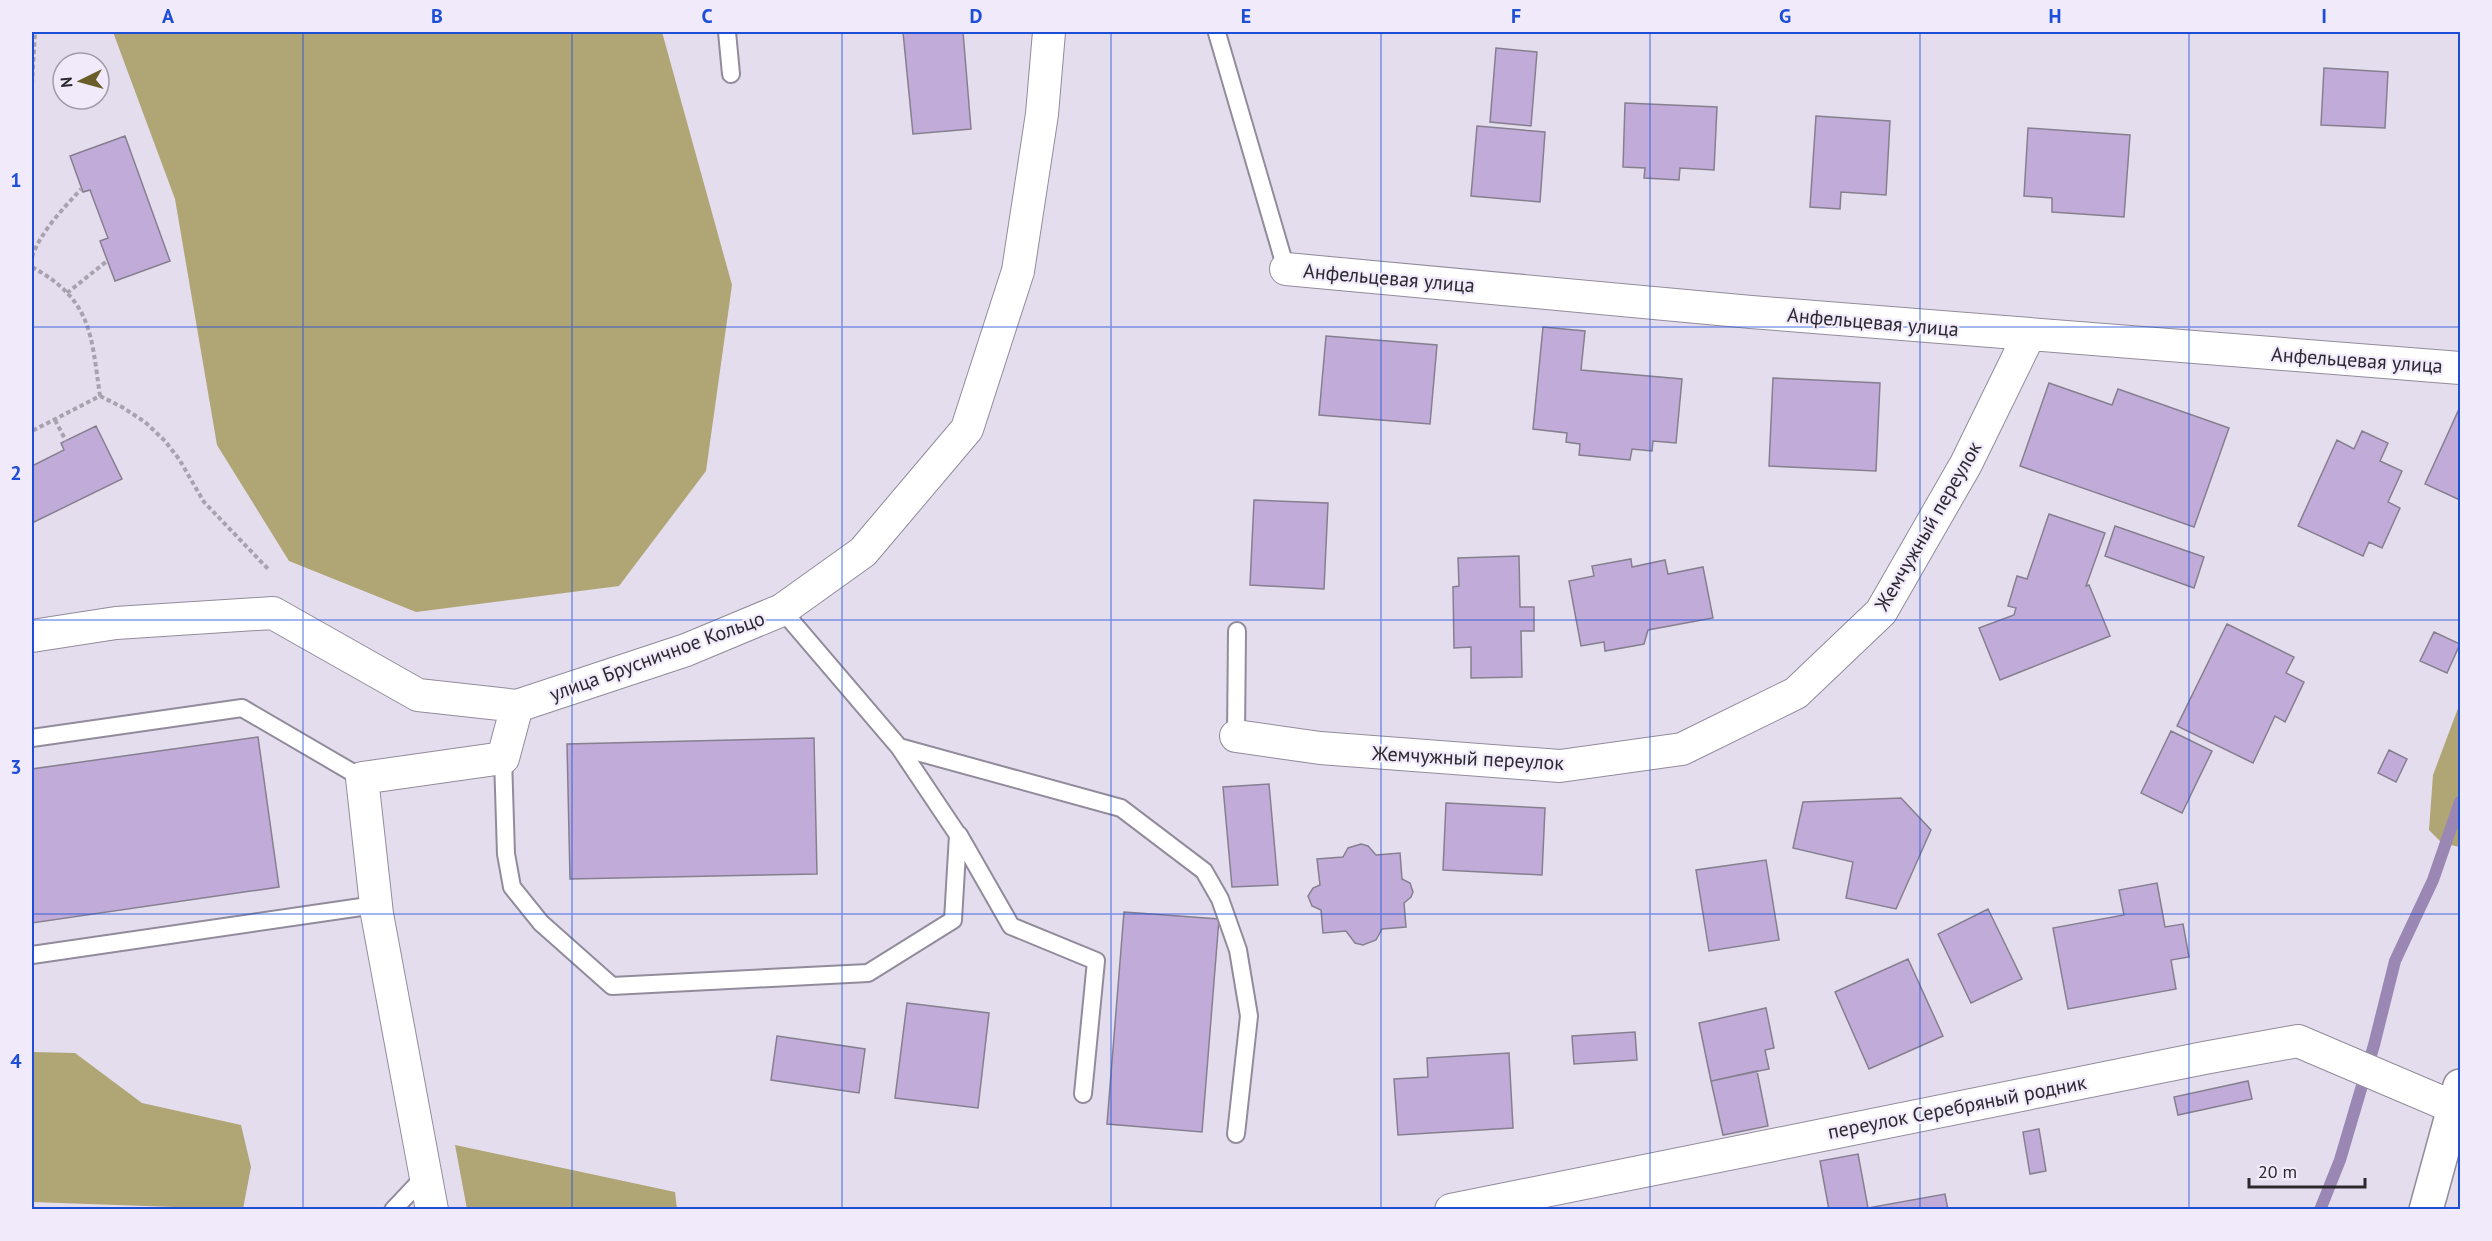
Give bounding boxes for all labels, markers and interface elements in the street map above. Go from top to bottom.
text: A [162,3,175,29]
text: B [431,3,443,29]
text: C [701,3,713,29]
text: D [970,3,983,29]
text: E [1241,3,1251,29]
text: F [1511,3,1521,29]
text: G [1779,3,1791,29]
text: H [2048,3,2062,29]
text: I [2321,3,2327,29]
north arrow [51,51,111,111]
text: N [56,76,76,88]
text: 1 [10,167,22,193]
street label: Анфельцевая улица [1302,258,1476,298]
street label: Анфельцевая улица [1786,302,1960,342]
street label: Анфельцевая улица [2270,341,2444,379]
street label: Жемчужный переулок [1868,436,1987,616]
text: 2 [10,460,22,486]
street label: улица Брусничное Кольцо [546,605,768,707]
street label: Жемчужный переулок [1370,740,1565,776]
text: 3 [10,754,22,780]
text: 4 [10,1048,22,1074]
street label: переулок Серебряный родник [1825,1069,2089,1145]
scale bar [2249,1151,2364,1189]
text: 20 m [2258,1160,2297,1183]

